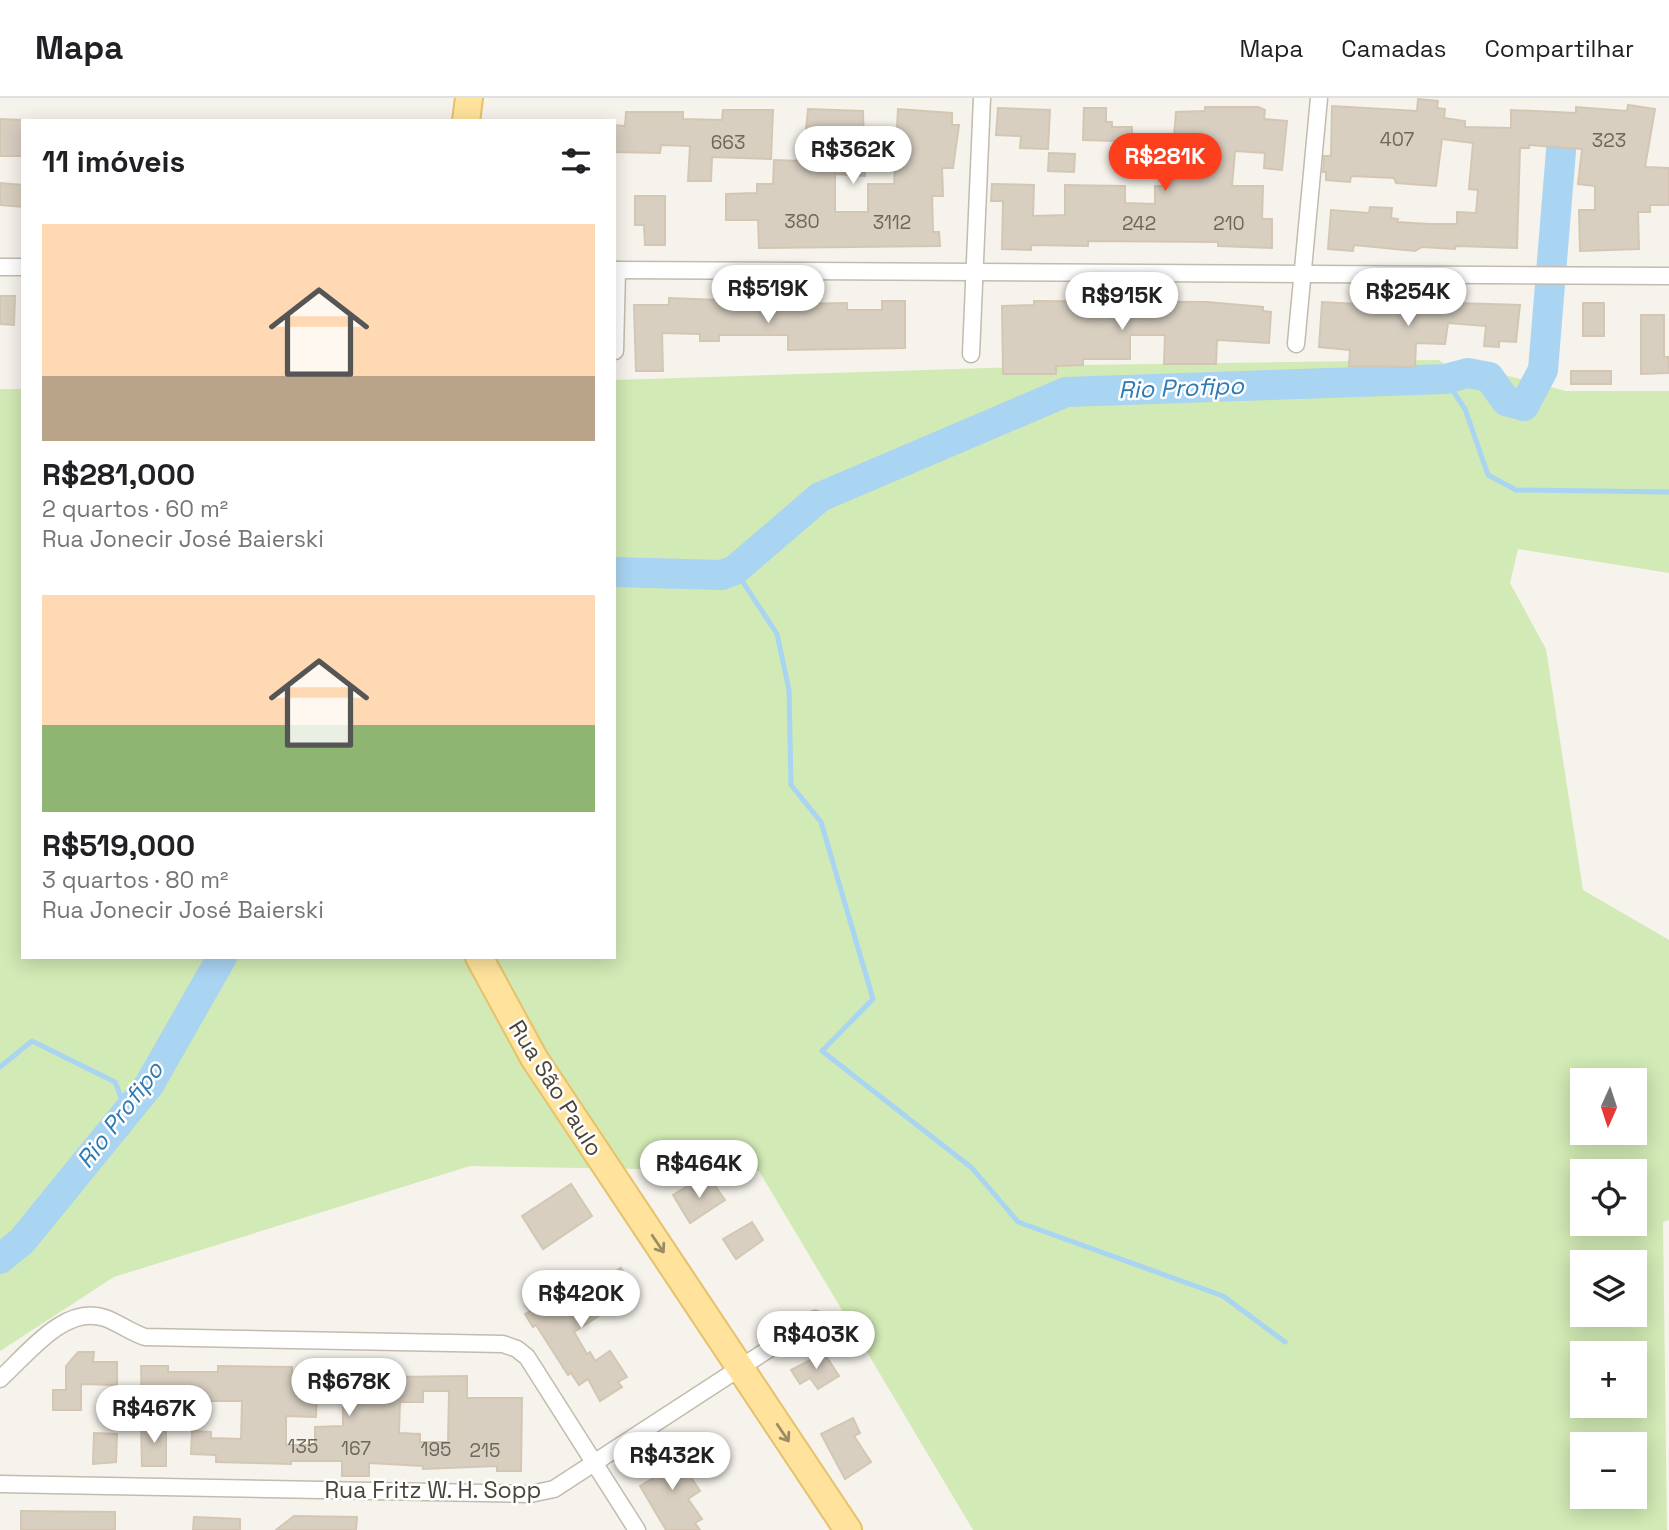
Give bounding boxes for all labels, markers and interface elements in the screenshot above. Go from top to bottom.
text: Mapa [35,27,123,69]
text: Mapa [1239,33,1303,64]
text: Camadas [1341,33,1446,64]
text: Compartilhar [1484,33,1634,64]
pin: R$362K [796,126,910,186]
house number: 407 [1380,127,1414,152]
house number: 323 [1592,128,1626,153]
house number: 663 [711,130,745,155]
text: R$362K [811,134,895,164]
pin: R$281K [1108,134,1222,193]
text: R$281K [1125,141,1205,171]
text: 11 imóveis [42,142,185,181]
icon: filters [557,142,595,180]
house number: 380 [784,209,820,234]
house number: 3112 [873,210,911,235]
house number: 242 [1122,211,1156,236]
house number: 210 [1213,211,1245,236]
pin: R$519K [711,266,825,325]
pin: R$254K [1351,268,1465,328]
icon: home [256,269,382,395]
pin: R$915K [1065,272,1179,332]
text: R$519K [728,273,808,303]
text: R$254K [1366,276,1450,306]
text: R$915K [1081,280,1163,310]
water label: Rio Profipo [1118,370,1245,405]
text: R$281,000 [42,455,195,494]
text: 2 quartos · 60 m² [42,494,228,524]
text: Rua Jonecir José Baierski [42,524,324,554]
icon: home [256,640,382,766]
text: R$519,000 [42,826,195,865]
text: 3 quartos · 80 m² [42,865,228,895]
text: Rua Jonecir José Baierski [42,895,324,925]
street label: Rua São Paulo [502,1014,610,1162]
water label: Rio Profipo [69,1054,170,1174]
north arrow [1570,1068,1647,1144]
map controls [1570,1068,1647,1509]
pin: R$464K [642,1140,756,1200]
text: R$464K [656,1148,742,1178]
button: locate [1570,1159,1647,1236]
one-way arrow [651,1233,665,1253]
button: layers [1570,1250,1647,1327]
pin: R$420K [524,1270,638,1330]
text: R$420K [538,1278,624,1308]
pin: R$403K [759,1312,873,1371]
text: R$403K [773,1319,859,1349]
button: + [1570,1341,1647,1418]
pin: R$678K [292,1358,406,1418]
text: R$678K [307,1366,391,1396]
pin: R$467K [97,1386,211,1445]
text: R$467K [112,1393,196,1423]
one-way arrow [776,1423,791,1442]
pin: R$432K [615,1432,729,1492]
button: − [1570,1432,1647,1509]
house number: 135 [288,1434,318,1459]
house number: 167 [341,1436,371,1461]
house number: 195 [421,1437,451,1462]
house number: 215 [470,1438,500,1463]
text: R$432K [629,1440,715,1470]
street label: Rua Fritz W. H. Sopp [325,1475,541,1505]

